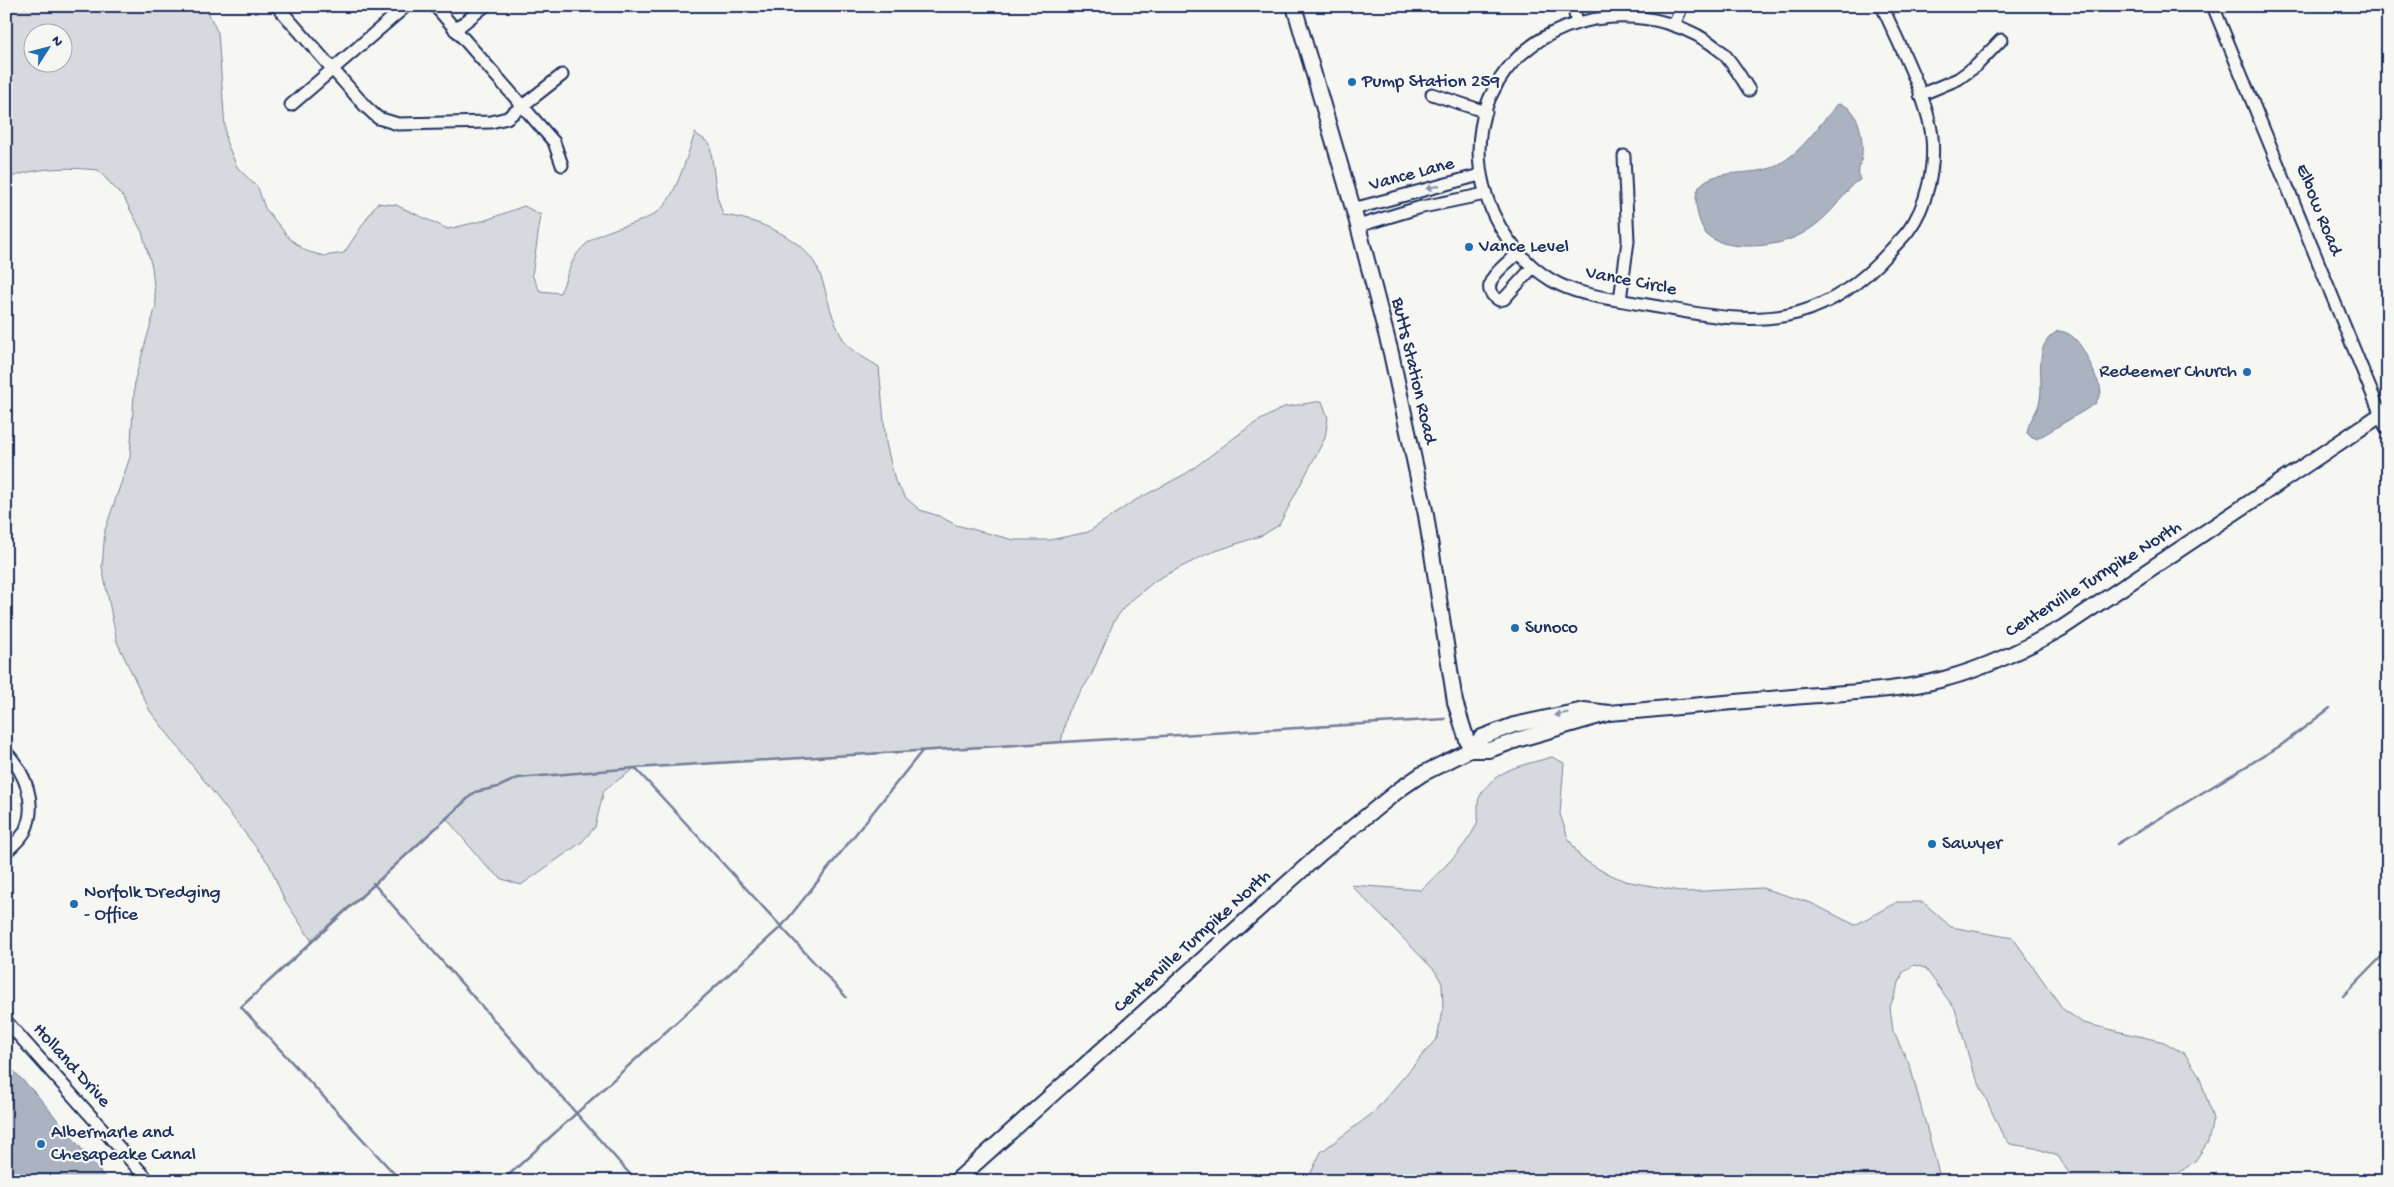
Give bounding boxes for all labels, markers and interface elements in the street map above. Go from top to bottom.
north arrow [22,22,72,72]
text: N [47,33,66,51]
place label: Pump Station 259 [1361,71,1500,94]
marker: Pump Station 259 [1346,76,1358,88]
street label: Vance Lane [1366,153,1457,198]
street label: Elbow Road [2289,161,2347,261]
one-way arrow [1426,183,1441,191]
place label: Vance Level [1478,236,1569,259]
marker: Vance Level [1463,241,1475,253]
street label: Vance Circle [1582,262,1679,302]
street label: Butts Station Road [1385,295,1441,448]
place label: Redeemer Church [2099,361,2237,384]
marker: Redeemer Church [2241,366,2253,378]
street label: Centerville Turnpike North [2001,516,2187,644]
place label: Sunoco [1525,617,1578,640]
marker: Sunoco [1509,622,1521,634]
one-way arrow [1553,710,1568,718]
place label: Sawyer [1942,833,2004,856]
marker: Sawyer [1926,838,1938,850]
street label: Centerville Turnpike North [1110,865,1276,1019]
place label: Norfolk Dredging - Office [84,882,221,927]
marker: Norfolk Dredging - Office [68,898,80,910]
street label: Holland Drive [27,1019,115,1113]
place label: Albermarle and Chesapeake Canal [51,1122,196,1167]
marker: Albermarle and Chesapeake Canal [35,1138,47,1150]

